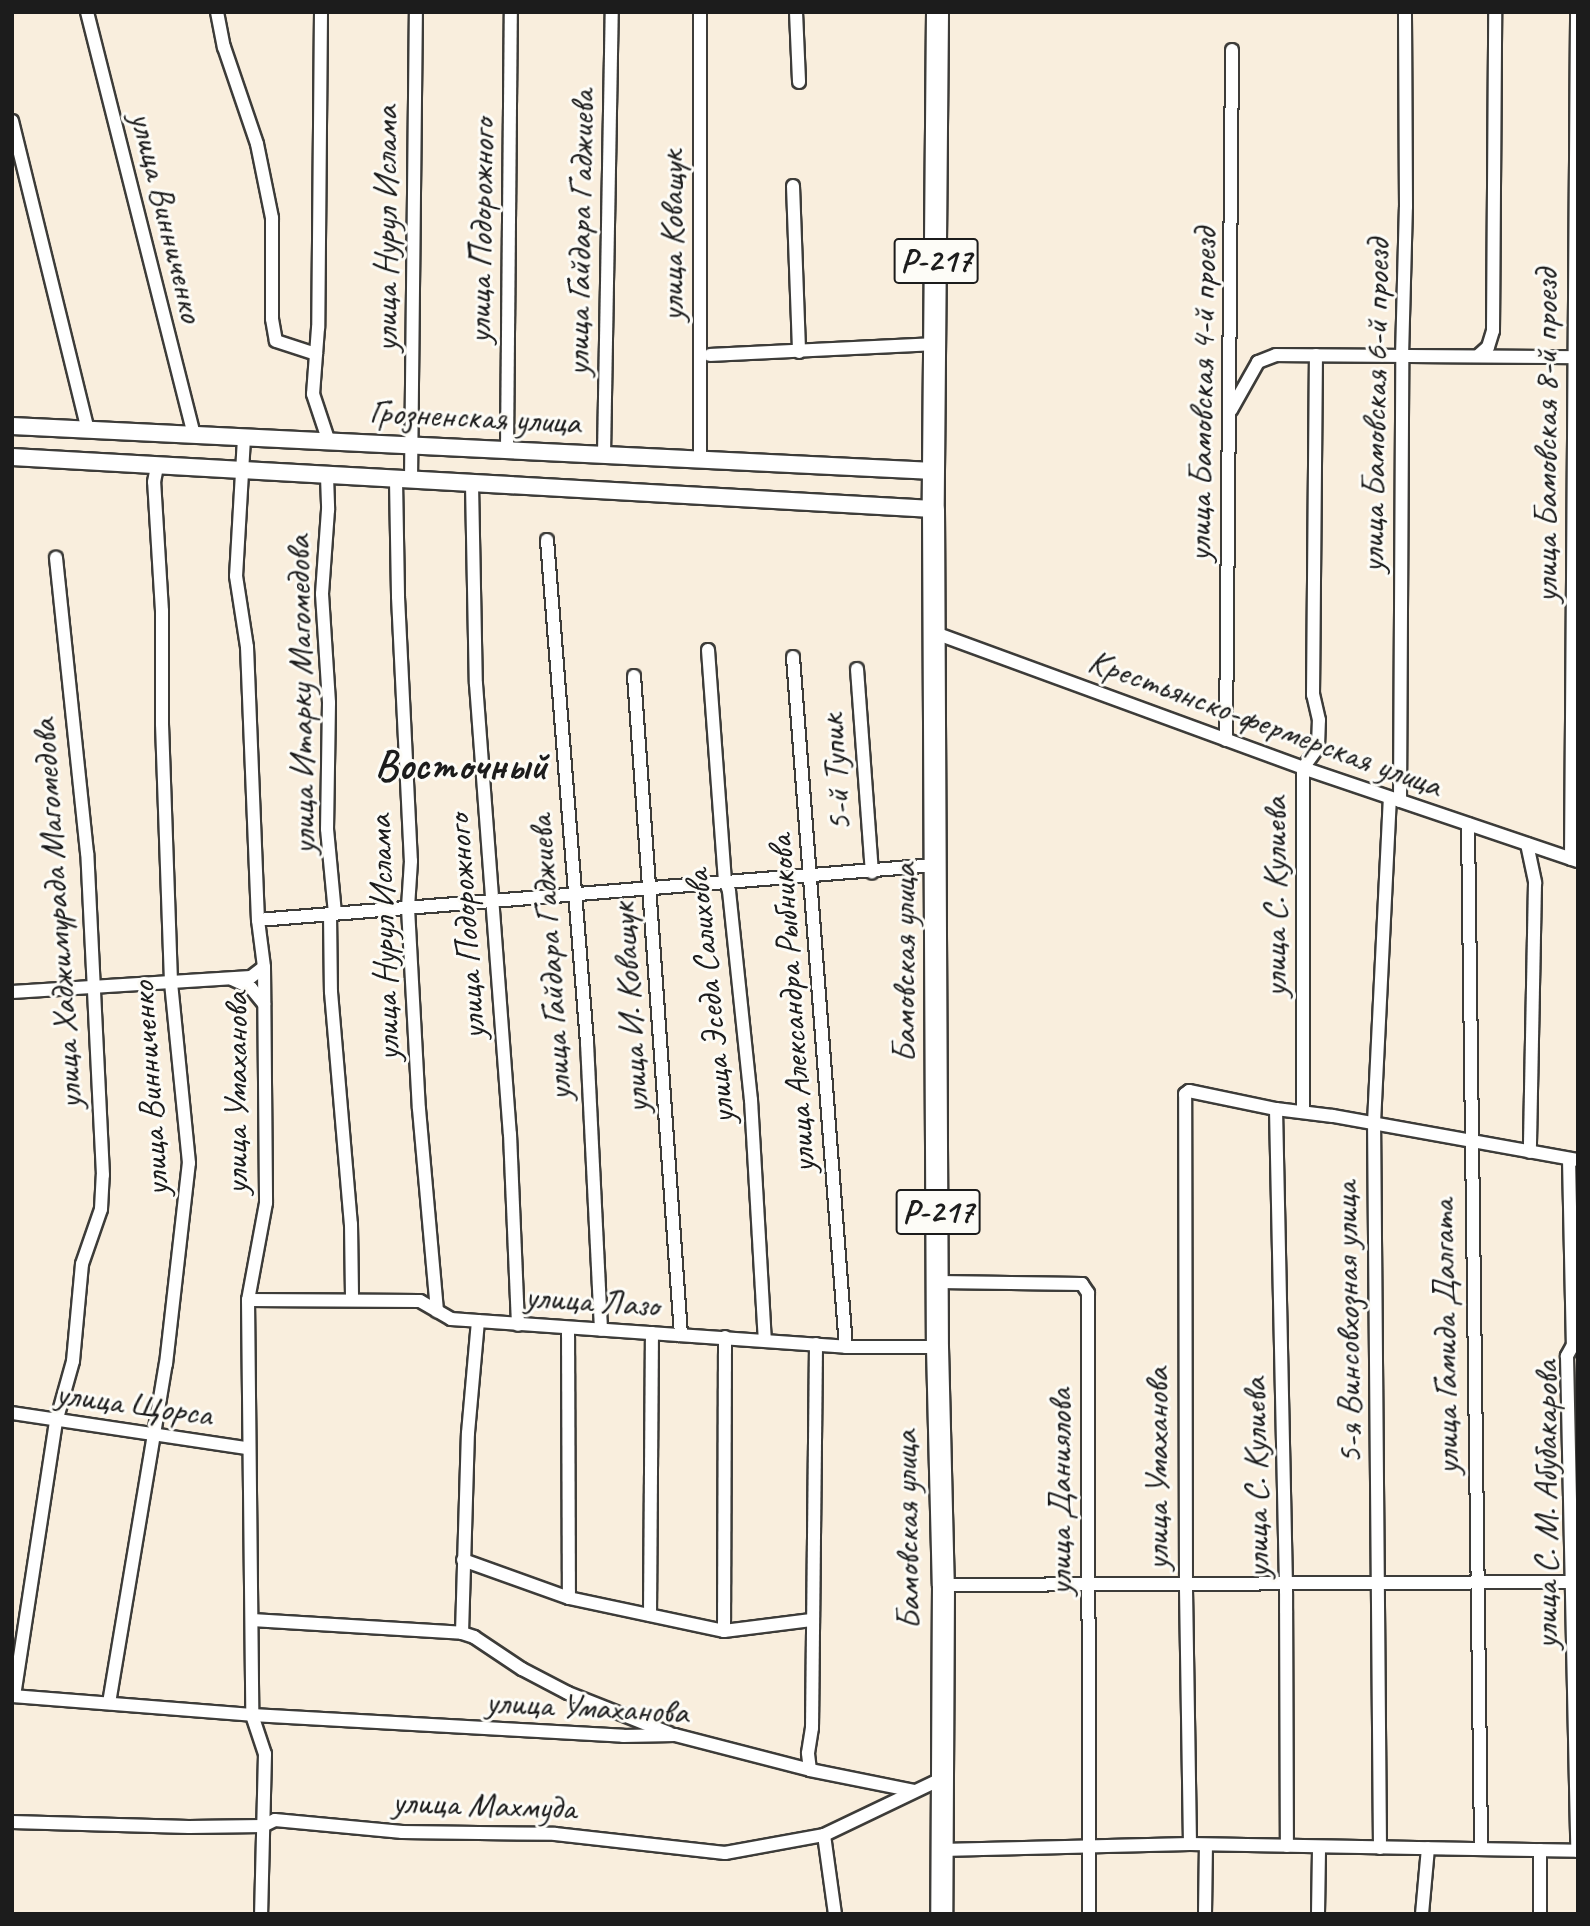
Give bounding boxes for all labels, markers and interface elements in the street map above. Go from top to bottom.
street label: улица Гайдара Гаджиева [557,91,603,375]
street label: улица Нурул Ислама [365,107,407,351]
street label: улица Винниченко [121,109,213,325]
street label: улица Подорожного [458,119,504,343]
street label: улица Коващук [651,149,693,323]
street label: улица Бамовская 4-й проезд [1178,228,1226,562]
road number: Р-217 [892,232,980,290]
street label: улица Бамовская 6-й проезд [1351,239,1399,573]
street label: улица Бамовская 8-й проезд [1525,269,1567,603]
street label: Грозненская улица [367,390,583,444]
street label: улица Итарку Магомедова [277,534,325,856]
street label: Крестьянско-фермерская улица [1082,639,1448,807]
street label: 5-й Тупик [811,713,861,833]
street label: улица Хаджимурада Магомедова [22,718,92,1110]
district label: Восточный [375,741,547,791]
street label: улица С. Кулиева [1254,797,1296,997]
street label: улица Подорожного [437,814,495,1040]
street label: улица Гайдара Гаджиева [519,815,581,1101]
street label: улица Нурул Ислама [359,816,409,1060]
street label: улица Александра Рыбникова [759,833,825,1175]
street label: Бамовская улица [883,862,925,1064]
street label: улица Эседа Салихова [675,865,745,1129]
street label: улица И. Коващук [602,901,658,1115]
street label: улица Винниченко [122,981,178,1197]
street label: улица Умаханова [215,991,257,1195]
road number: Р-217 [894,1182,982,1242]
street label: 5-я Винсовхозная улица [1325,1182,1371,1464]
street label: улица Гамида Далгата [1422,1197,1468,1477]
street label: улица Лазо [524,1275,660,1327]
street label: улица С. М. Абубакарова [1525,1361,1567,1649]
street label: улица Умаханова [1136,1367,1178,1571]
street label: улица Щорса [53,1372,215,1436]
street label: улица С. Кулиева [1233,1377,1279,1579]
street label: улица Даниялова [1039,1389,1081,1595]
street label: Бамовская улица [884,1428,930,1632]
street label: улица Умаханова [484,1681,690,1733]
street label: улица Махмуда [390,1781,578,1829]

